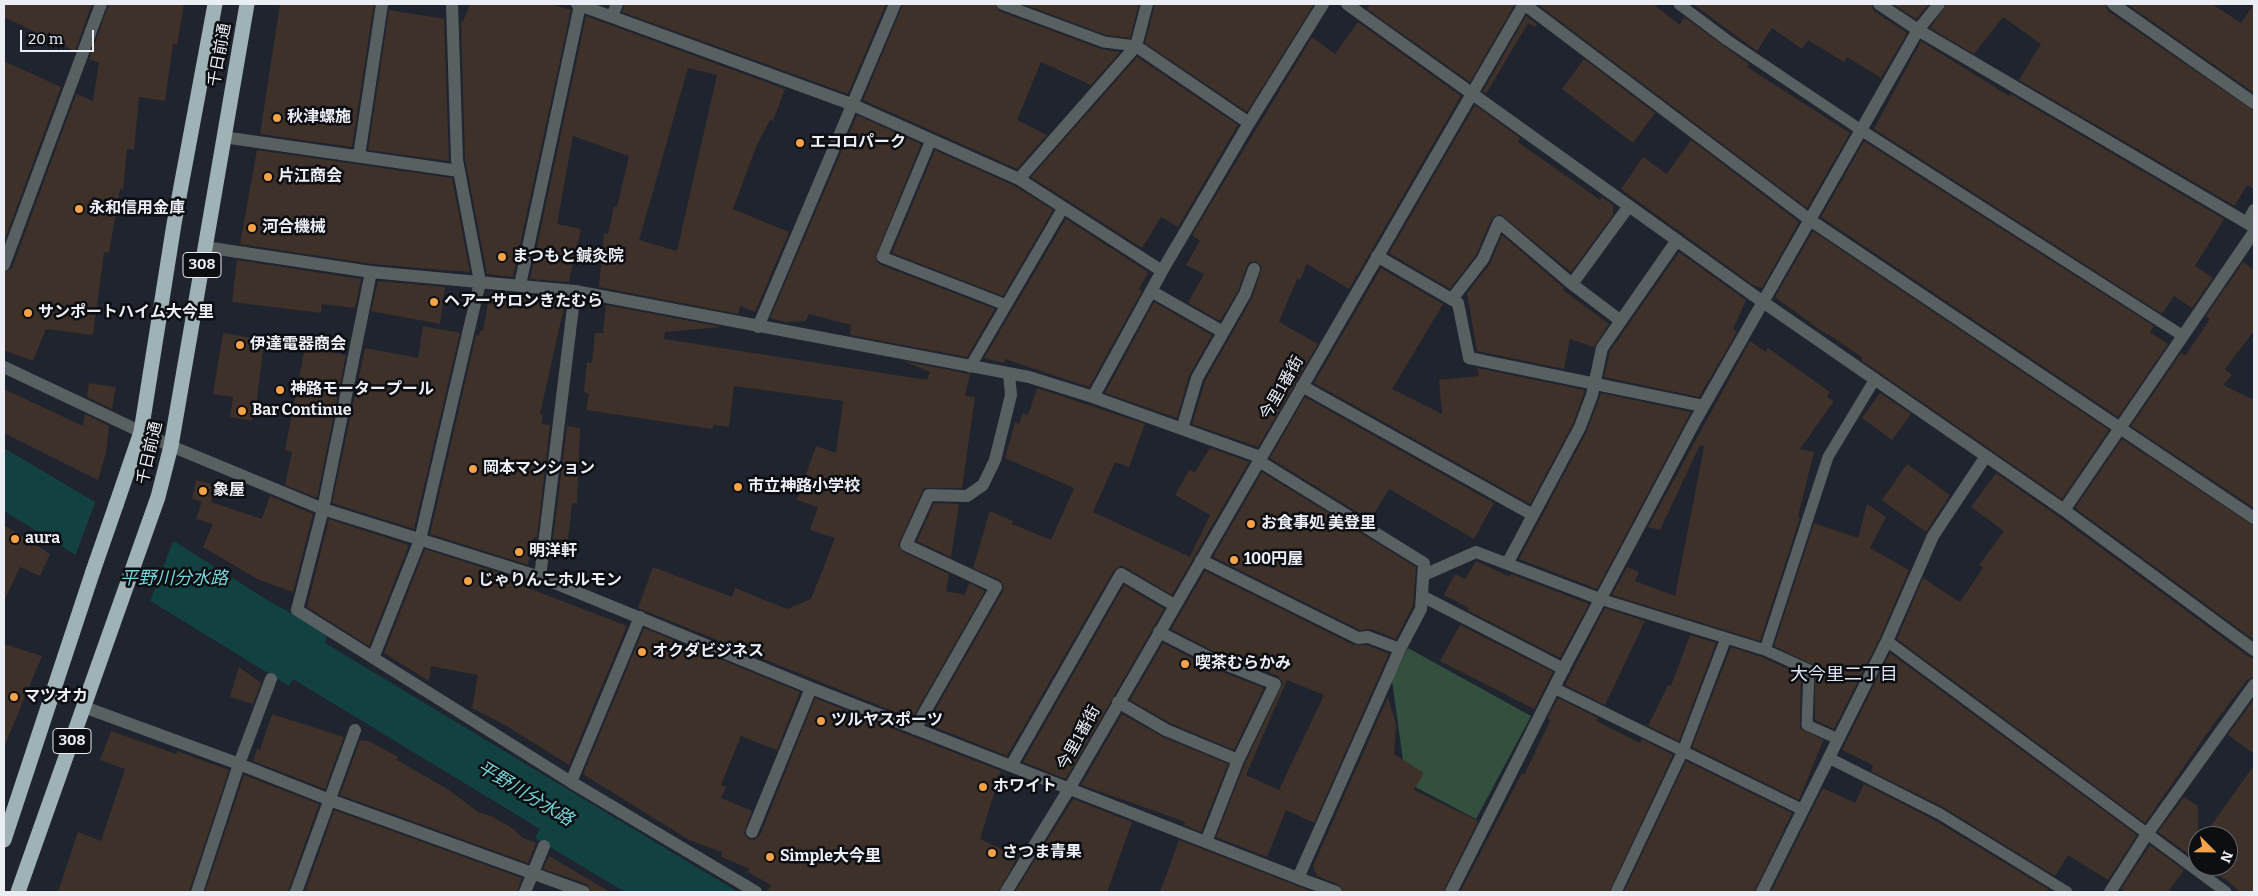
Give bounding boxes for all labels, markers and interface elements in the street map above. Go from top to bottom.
scale bar [22,20,96,52]
street label: 千日前通 [205,22,235,88]
text: 20 m [28,30,63,48]
place label: 秋津螺施 [287,108,351,128]
marker: 秋津螺施 [271,112,283,124]
place label: エコロパーク [810,133,906,153]
marker: エコロパーク [794,137,806,149]
place label: 片江商会 [278,167,342,187]
marker: 片江商会 [262,171,274,183]
place label: 永和信用金庫 [89,199,185,219]
marker: 永和信用金庫 [73,203,85,215]
place label: 河合機械 [262,218,326,238]
marker: 河合機械 [246,222,258,234]
place label: まつもと鍼灸院 [512,247,624,267]
marker: まつもと鍼灸院 [496,251,508,263]
road number: 308 [183,252,221,278]
place label: ヘアーサロンきたむら [444,292,603,312]
marker: ヘアーサロンきたむら [428,296,440,308]
place label: サンポートハイム大今里 [38,303,214,323]
marker: サンポートハイム大今里 [22,307,34,319]
place label: 伊達電器商会 [250,335,346,355]
marker: 伊達電器商会 [234,339,246,351]
street label: 今里1番街 [1256,353,1308,423]
place label: 神路モータープール [290,380,434,400]
marker: 神路モータープール [274,384,286,396]
place label: Bar Continue [252,401,351,421]
marker: Bar Continue [236,405,248,417]
street label: 千日前通 [133,420,167,486]
place label: 岡本マンション [483,459,595,479]
marker: 岡本マンション [467,463,479,475]
place label: 市立神路小学校 [748,477,860,497]
place label: 象屋 [213,481,245,501]
marker: 市立神路小学校 [732,481,744,493]
marker: 象屋 [197,485,209,497]
place label: お食事処 美登里 [1261,514,1376,534]
marker: お食事処 美登里 [1245,518,1257,530]
place label: aura [25,529,60,549]
marker: aura [9,533,21,545]
place label: 明洋軒 [529,542,577,562]
marker: 明洋軒 [513,546,525,558]
place label: 100円屋 [1244,550,1303,570]
marker: 100円屋 [1228,554,1240,566]
water label: 平野川分水路 [120,568,228,590]
place label: じゃりんこホルモン [478,571,622,591]
marker: じゃりんこホルモン [462,575,474,587]
place label: オクダビジネス [652,642,764,662]
marker: オクダビジネス [636,646,648,658]
place label: 喫茶むらかみ [1195,654,1291,674]
marker: 喫茶むらかみ [1179,658,1191,670]
district label: 大今里二丁目 [1790,664,1898,686]
place label: マツオカ [24,687,88,707]
marker: マツオカ [8,691,20,703]
street label: 今里1番街 [1054,703,1104,773]
place label: ツルヤスポーツ [831,711,943,731]
marker: ツルヤスポーツ [815,715,827,727]
road number: 308 [53,728,91,754]
water label: 平野川分水路 [473,757,577,831]
place label: ホワイト [993,777,1057,797]
marker: ホワイト [977,781,989,793]
north arrow [2188,826,2238,876]
place label: さつま青果 [1002,843,1082,863]
place label: Simple大今里 [780,847,881,867]
marker: さつま青果 [986,847,998,859]
text: N [2216,848,2236,865]
marker: Simple大今里 [764,851,776,863]

